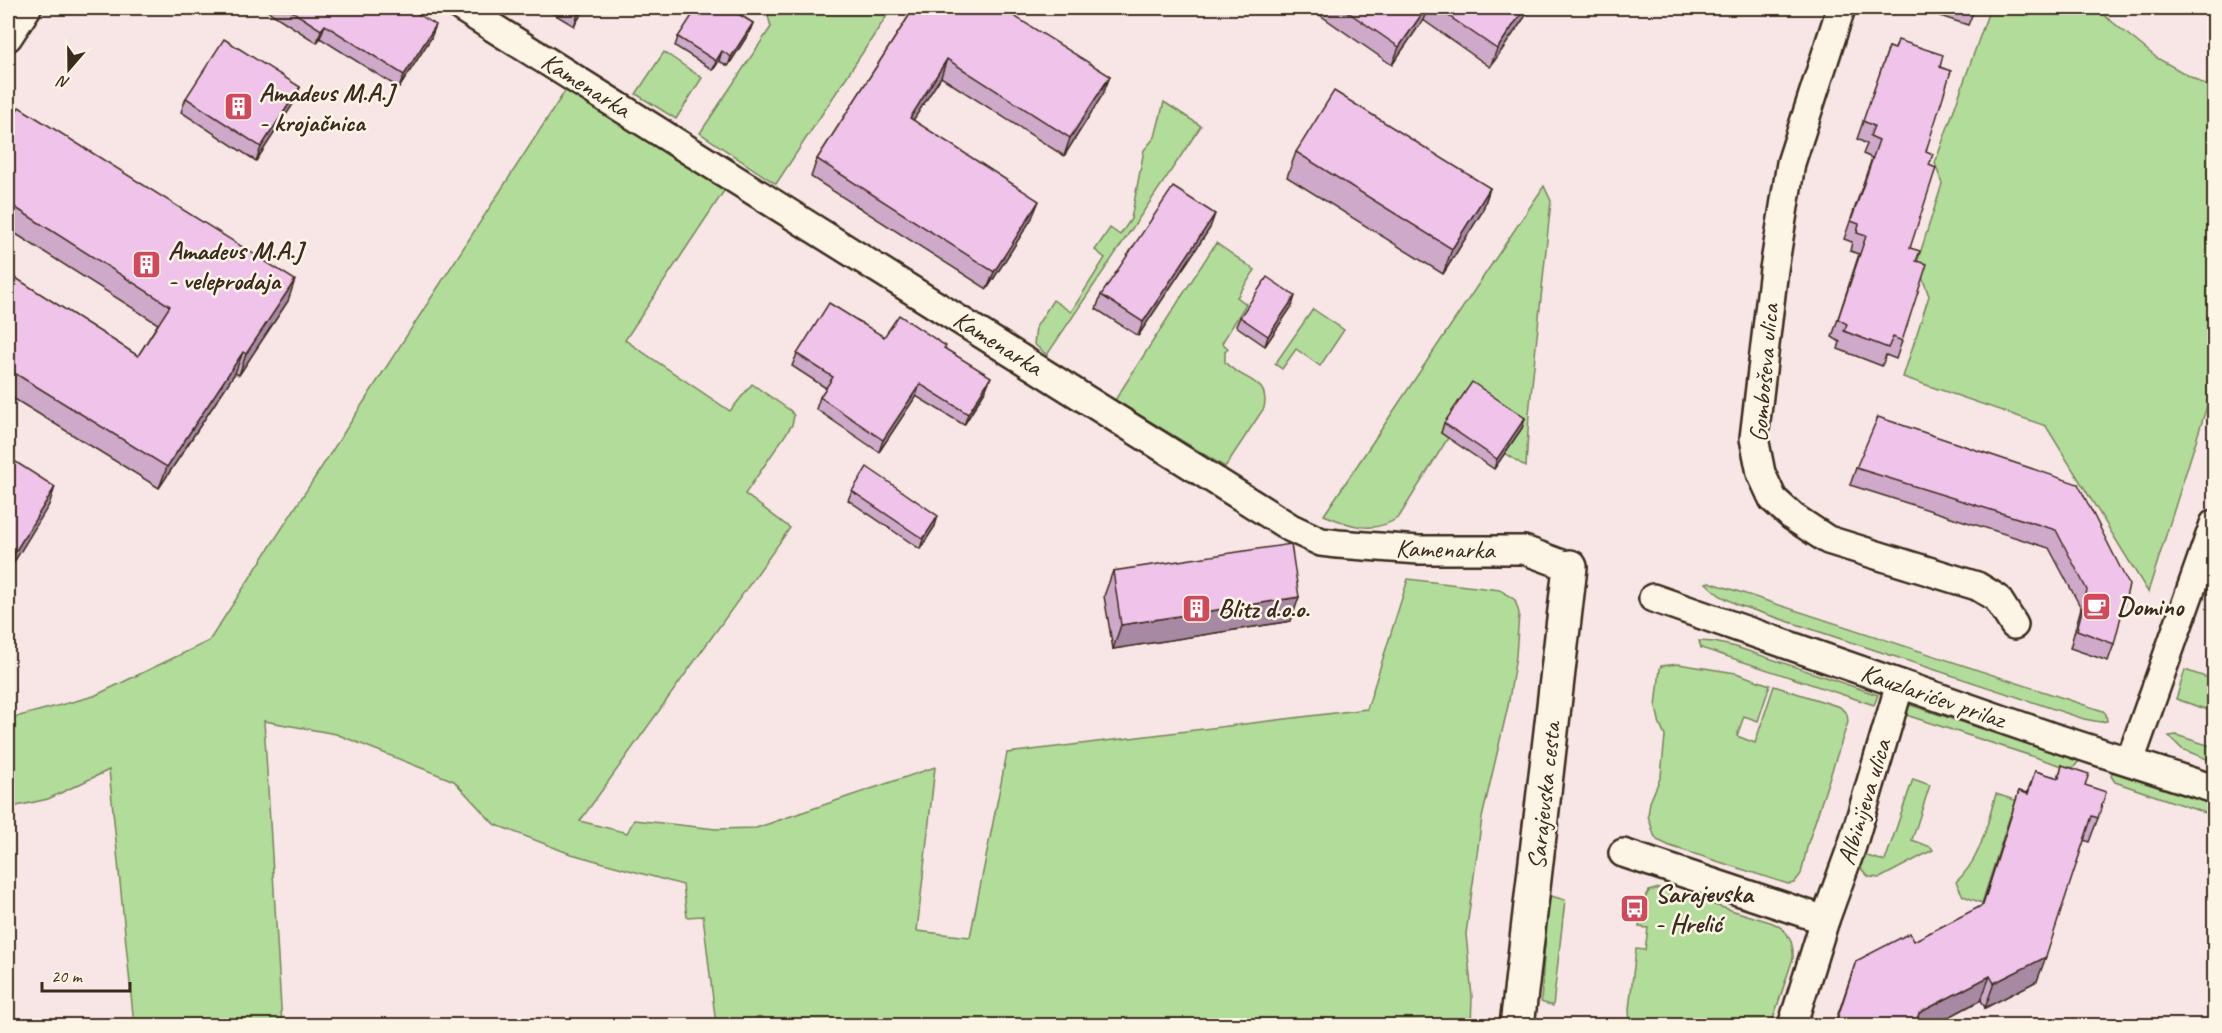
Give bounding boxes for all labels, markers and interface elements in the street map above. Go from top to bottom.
north arrow [39,39,99,99]
street label: Kamenarka [535,45,638,126]
text: N [53,70,72,93]
place label: Amadeus M.A.J - krojačnica [259,76,398,139]
building icon: Amadeus M.A.J - krojačnica [222,91,254,123]
place label: Amadeus M.A.J - veleprodaja [168,234,307,297]
building icon: Amadeus M.A.J - veleprodaja [131,249,163,281]
street label: Gomboševa ulica [1742,301,1787,443]
street label: Kamenarka [947,303,1050,384]
street label: Kamenarka [1395,532,1496,566]
cafe icon: Domino [2080,590,2112,622]
place label: Domino [2117,590,2185,623]
building icon: Blitz d.o.o. [1181,592,1213,624]
place label: Blitz d.o.o. [1218,592,1310,625]
street label: Kauzlarićev prilaz [1857,656,2012,737]
street label: Sarajevska cesta [1520,718,1568,871]
street label: Albinijeva ulica [1829,734,1899,869]
place label: Sarajevska - Hrelić [1655,877,1755,940]
bus stop icon: Sarajevska - Hrelić [1618,892,1650,924]
scale bar [42,955,130,993]
text: 20 m [51,965,84,987]

